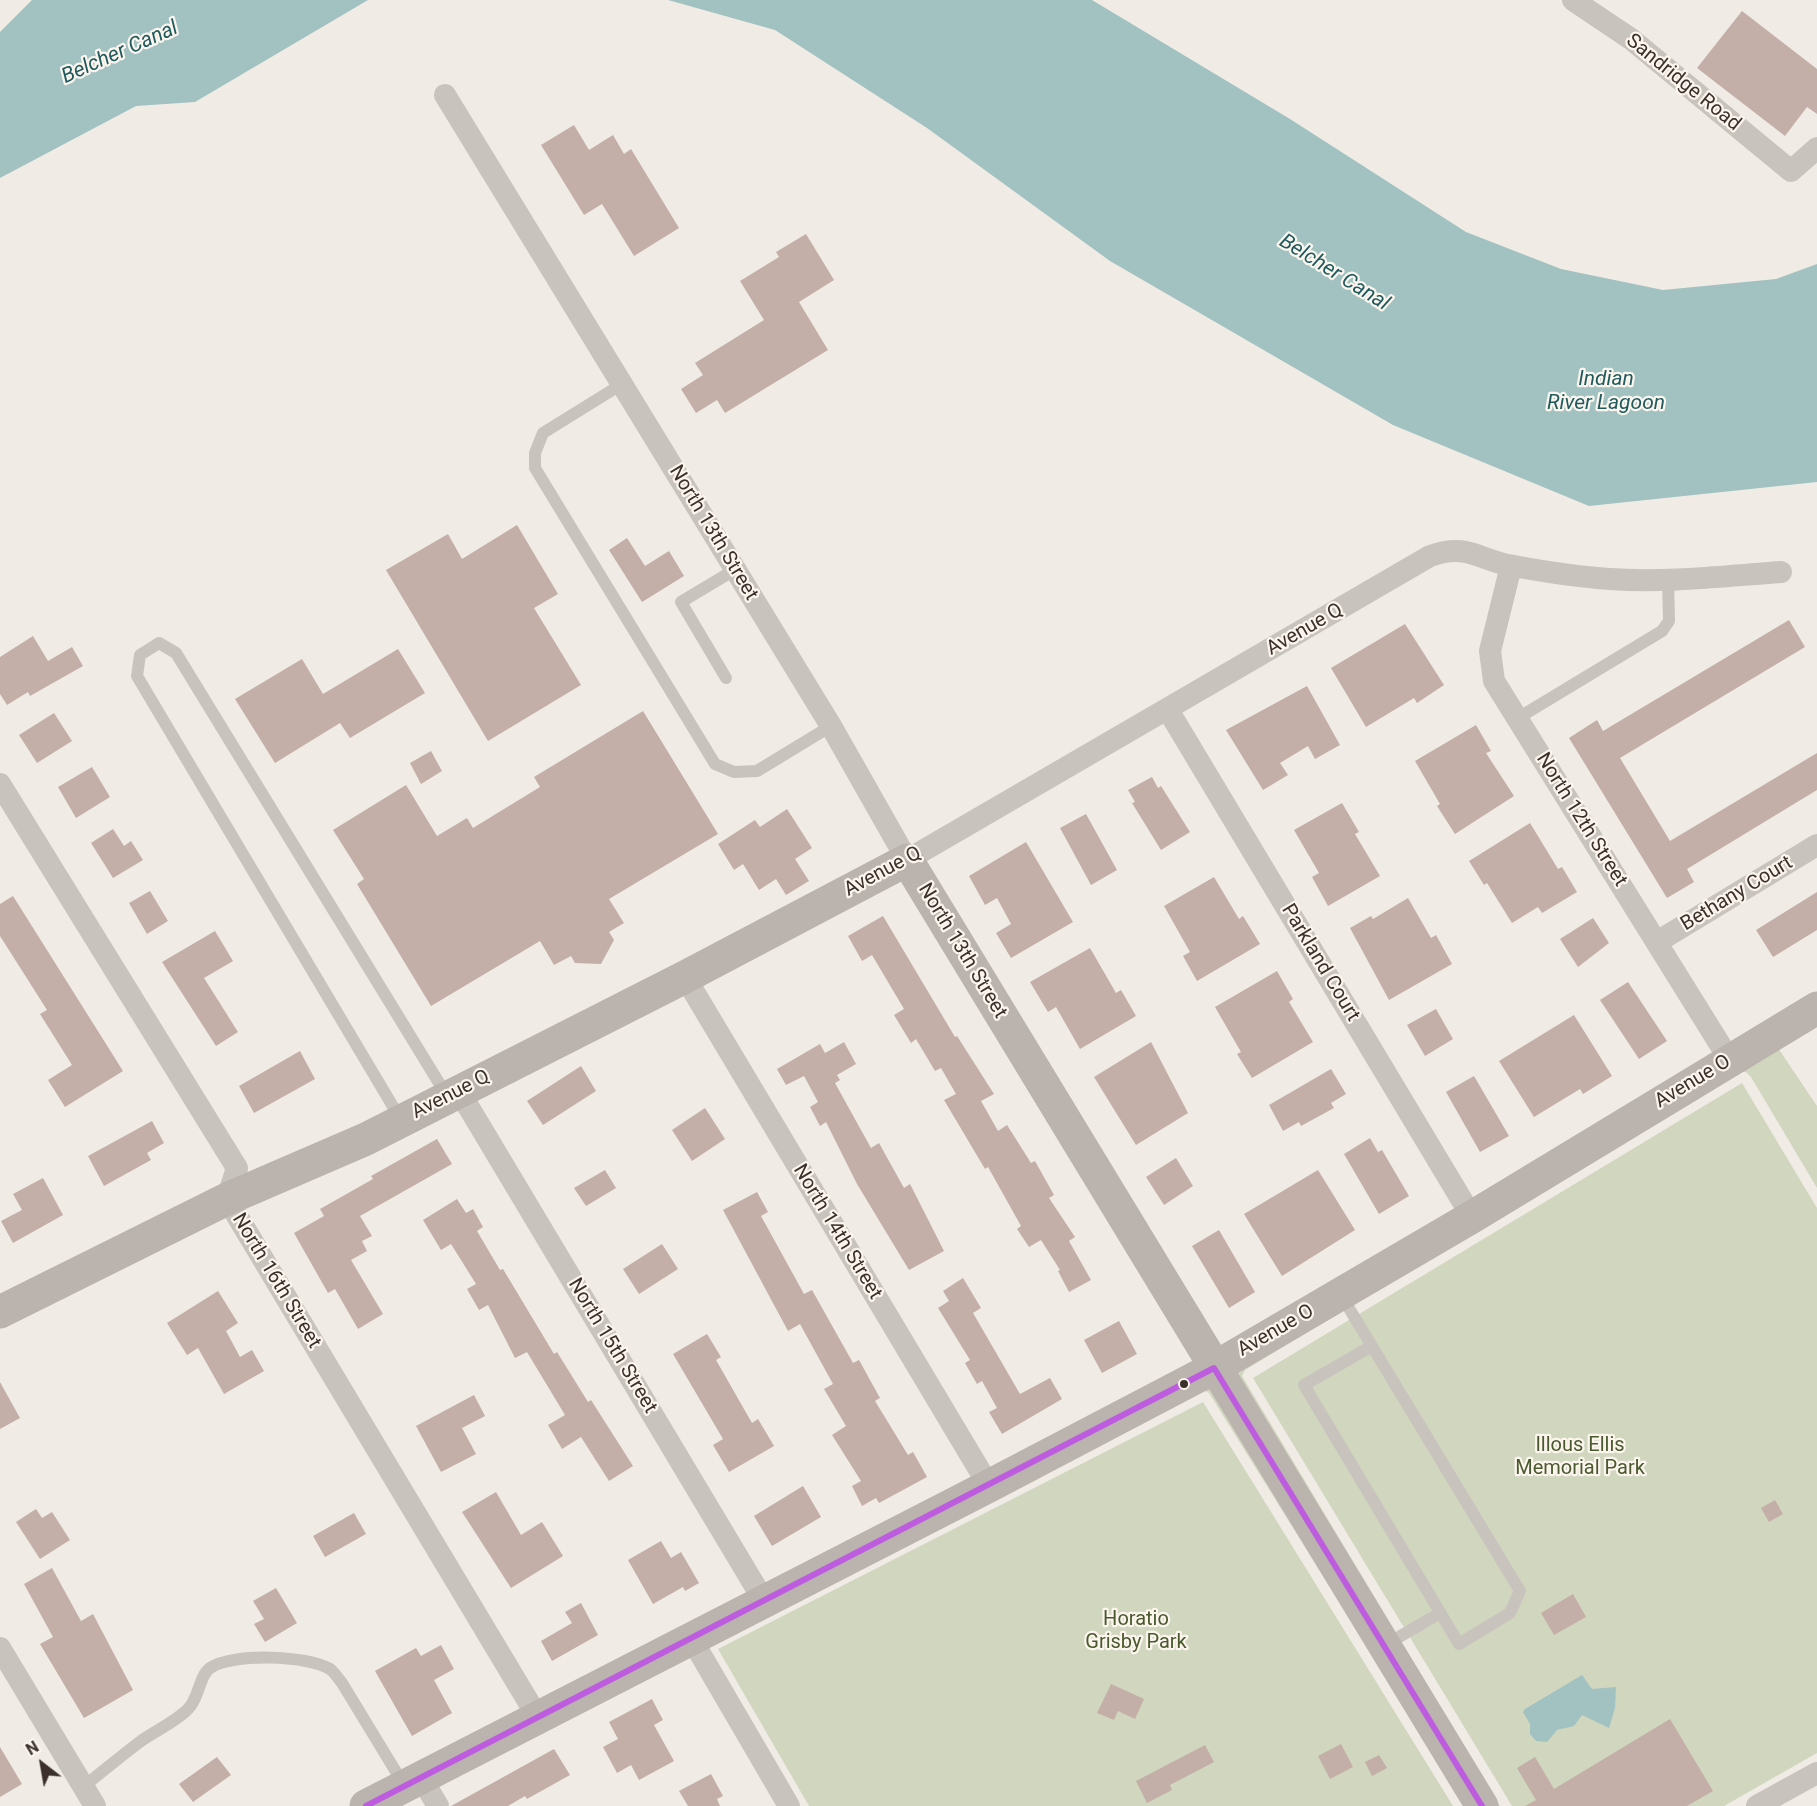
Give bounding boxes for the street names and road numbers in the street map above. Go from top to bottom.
street label: Sandridge Road [1621,29,1745,137]
street label: North 13th Street [663,461,763,605]
street label: Avenue Q [1263,599,1347,661]
street label: North 12th Street [1530,749,1632,891]
street label: Avenue Q [840,842,926,902]
street label: Bethany Court [1677,851,1797,937]
street label: North 13th Street [912,879,1012,1023]
street label: Parkland Court [1276,900,1364,1026]
street label: Avenue O [1651,1050,1735,1114]
street label: Avenue Q [408,1065,494,1125]
street label: North 14th Street [787,1160,887,1304]
street label: North 16th Street [226,1209,326,1353]
street label: North 15th Street [562,1274,662,1418]
street label: Avenue O [1234,1300,1318,1362]

